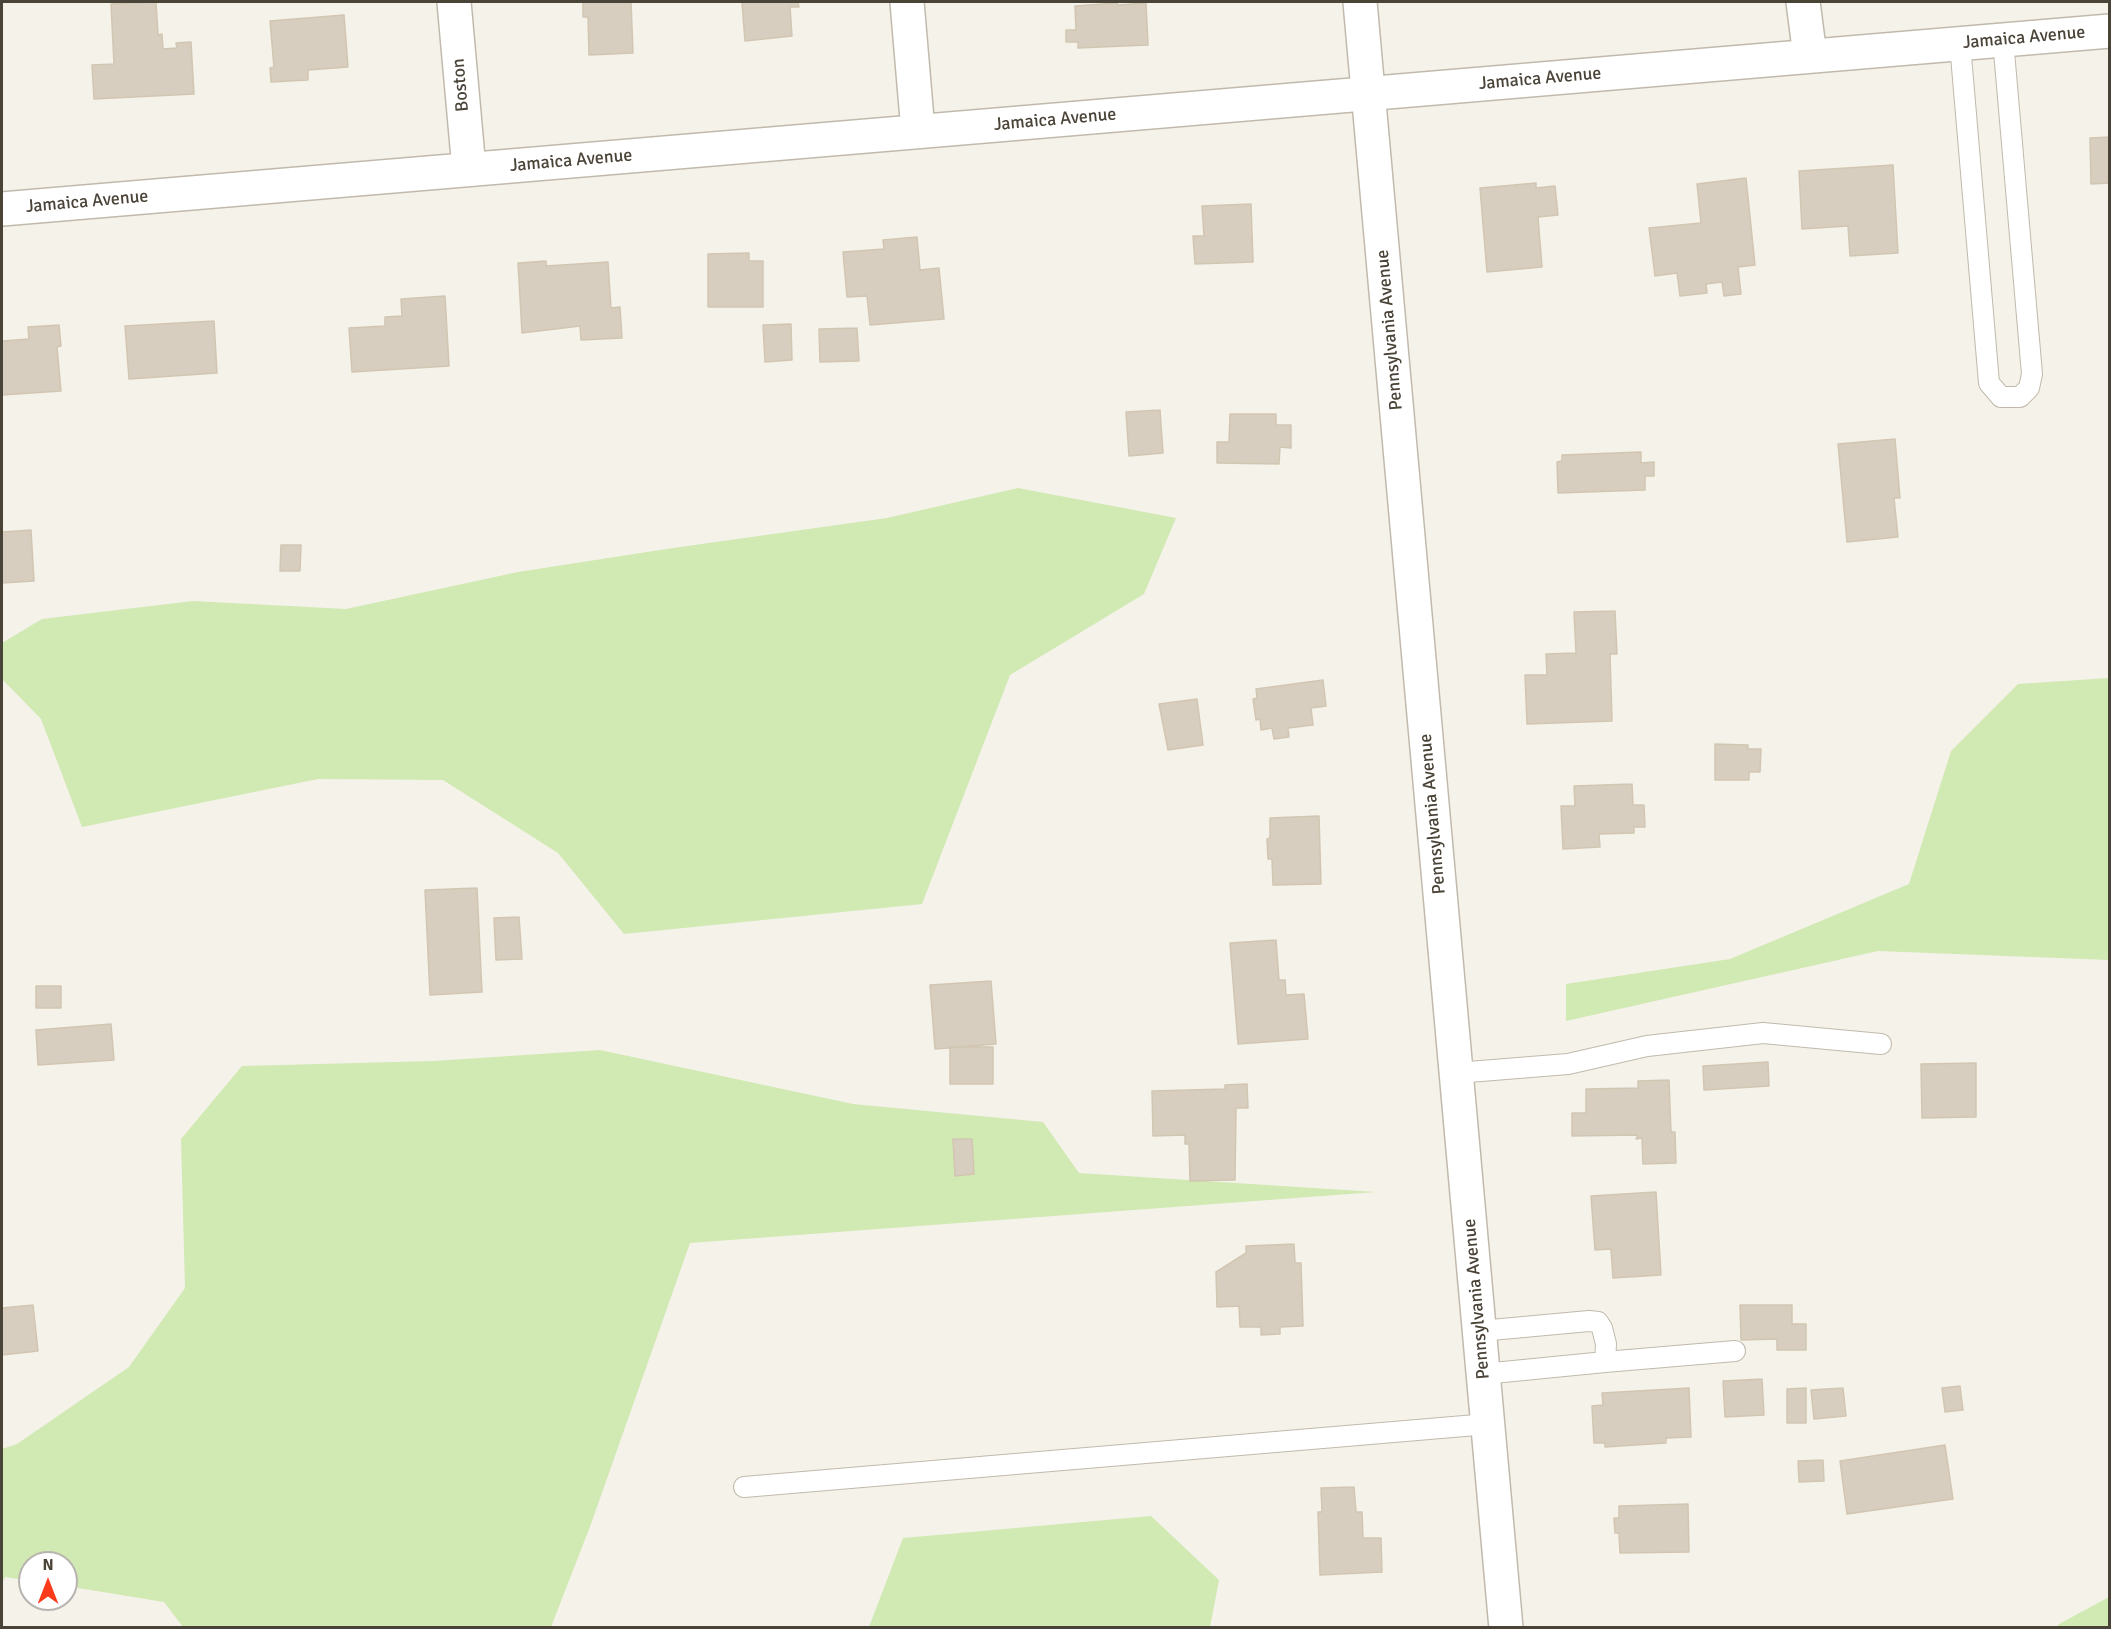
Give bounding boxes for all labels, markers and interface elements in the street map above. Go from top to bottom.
street label: Jamaica Avenue [1962,22,2086,54]
street label: Boston [448,57,474,113]
street label: Jamaica Avenue [1478,63,1602,95]
street label: Jamaica Avenue [993,104,1117,136]
street label: Jamaica Avenue [509,145,633,177]
street label: Jamaica Avenue [25,186,149,218]
street label: Pennsylvania Avenue [1372,249,1408,411]
street label: Pennsylvania Avenue [1415,733,1451,895]
street label: Pennsylvania Avenue [1459,1218,1495,1380]
north arrow [18,1551,78,1611]
text: N [42,1555,54,1575]

